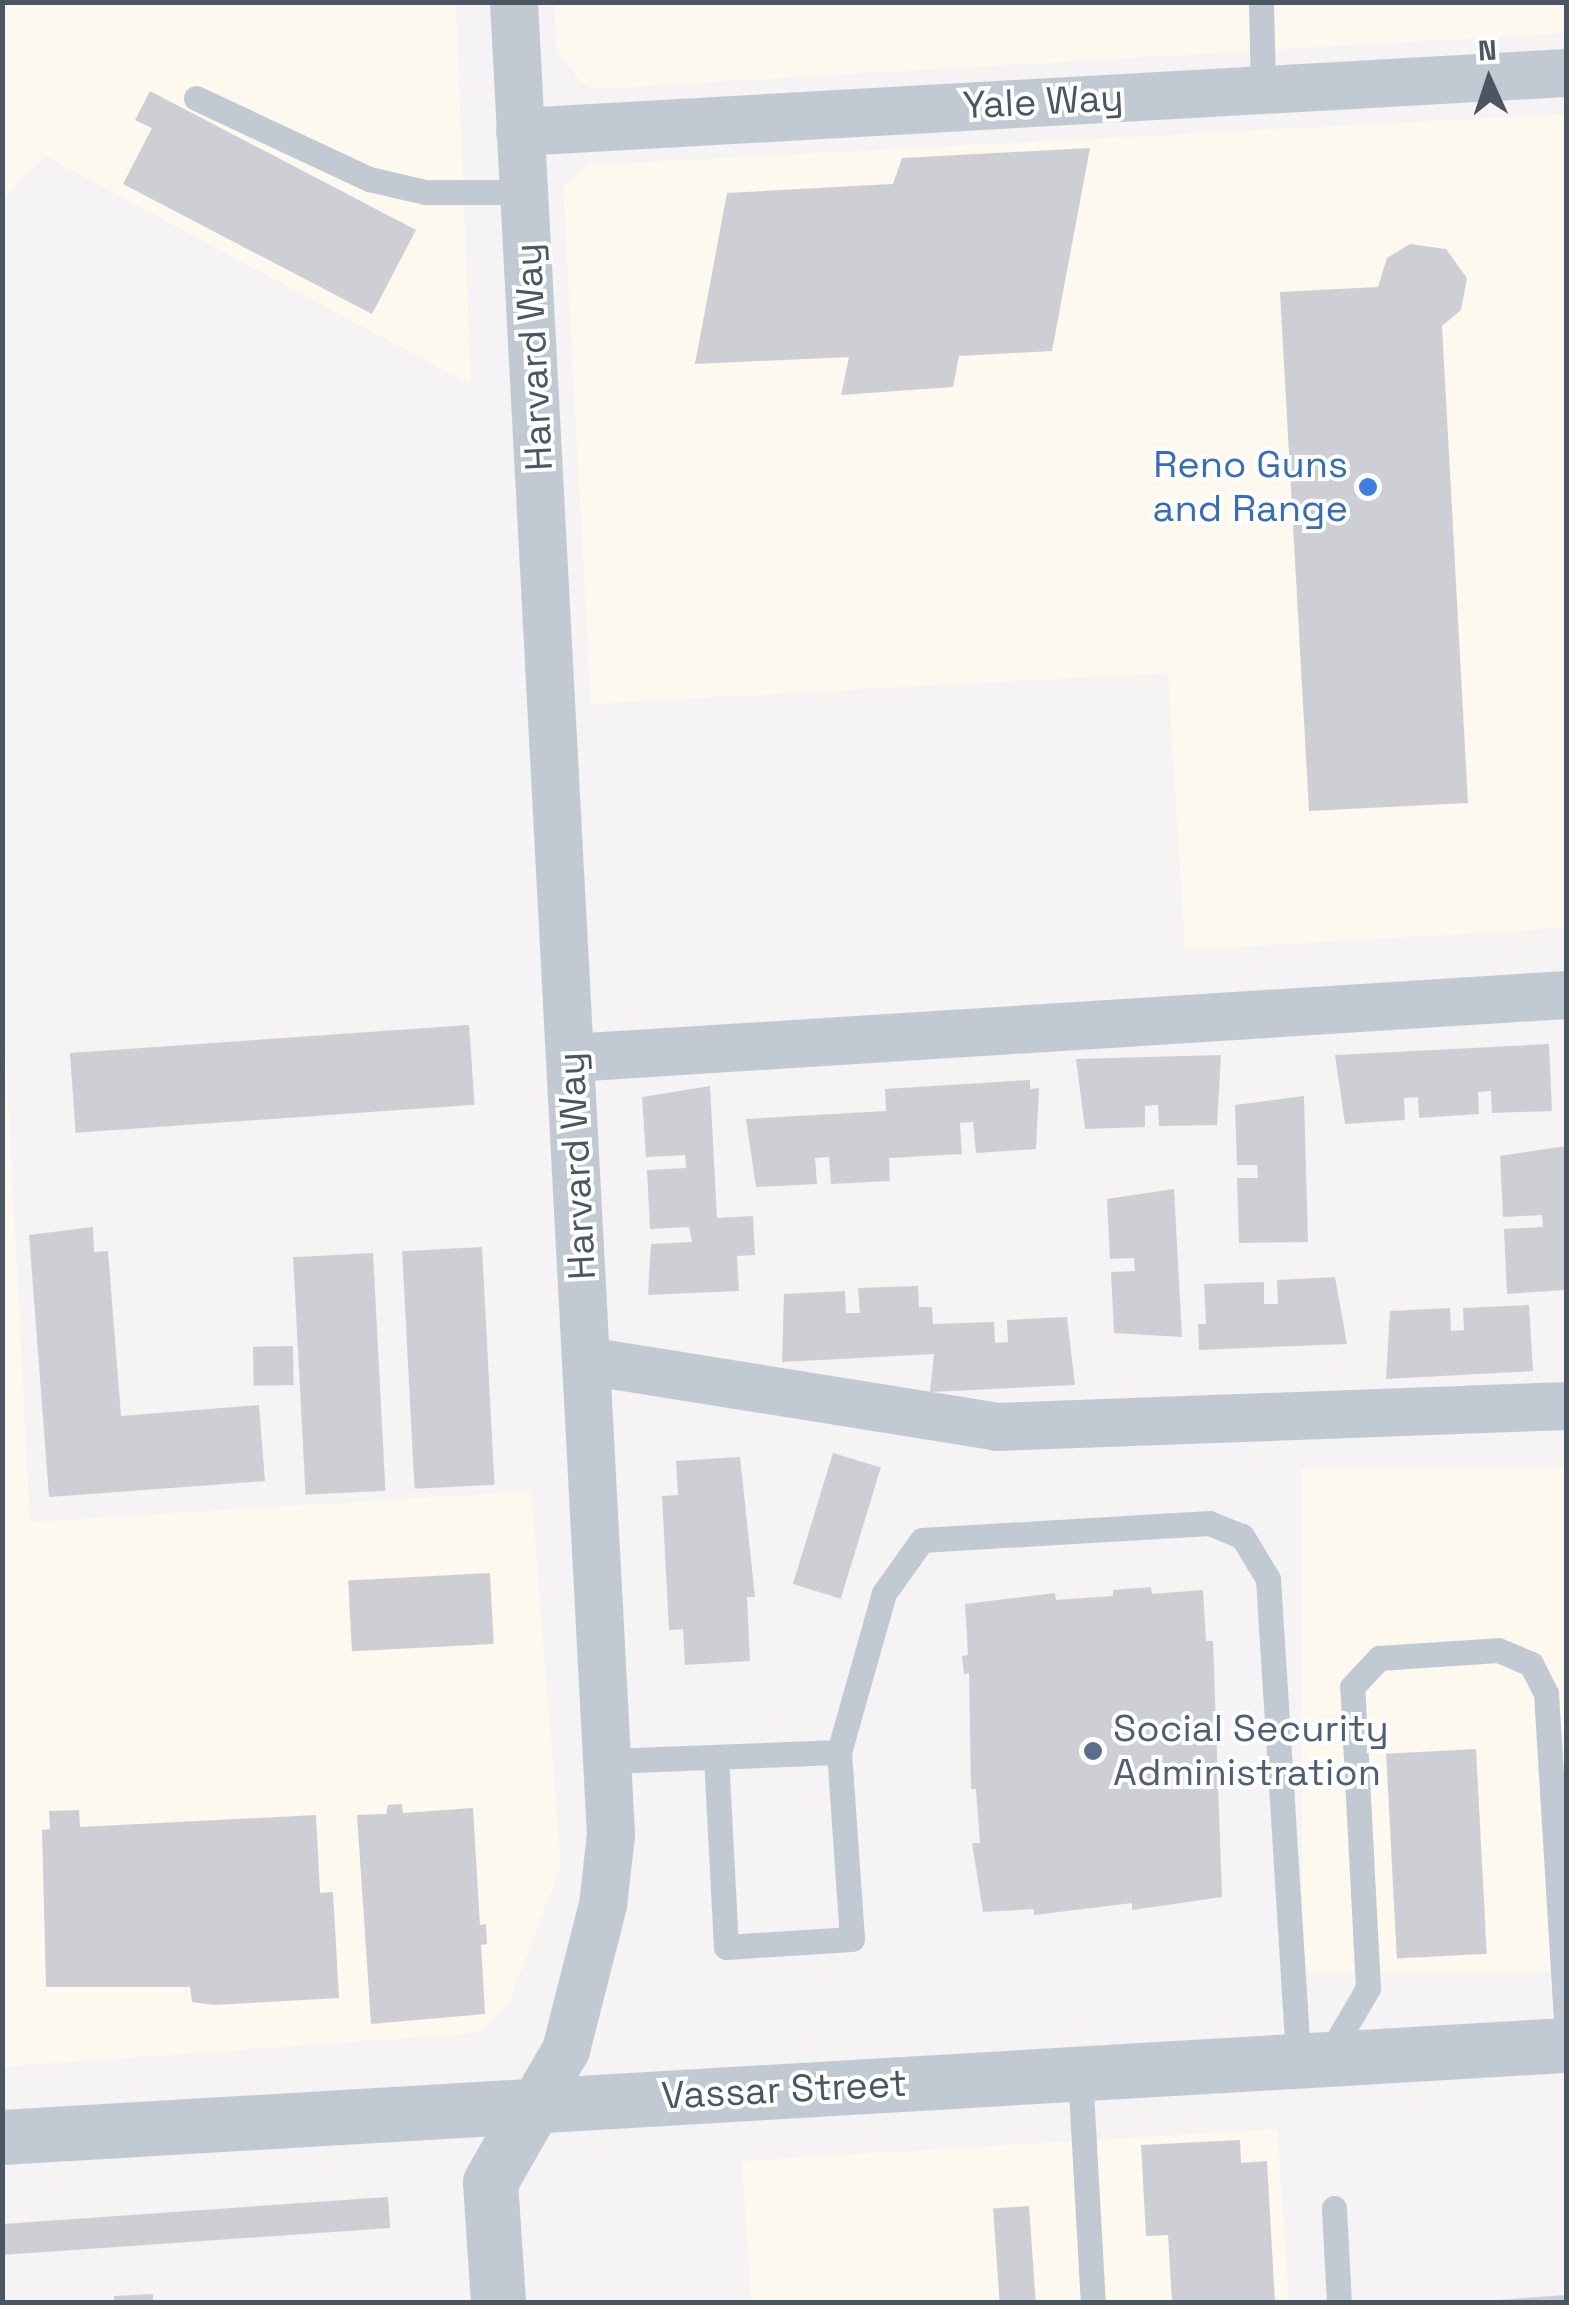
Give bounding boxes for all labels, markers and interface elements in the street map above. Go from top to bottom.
north arrow [1439,30,1539,130]
text: N [1477,32,1498,69]
street label: Yale Way [961,75,1125,129]
street label: Harvard Way [505,242,563,472]
place label: Reno Guns and Range [1153,442,1348,532]
marker: Reno Guns and Range [1357,476,1379,498]
street label: Harvard Way [548,1051,606,1281]
place label: Social Security Administration [1113,1706,1389,1796]
marker: Social Security Administration [1082,1740,1104,1762]
street label: Vassar Street [660,2061,908,2119]

